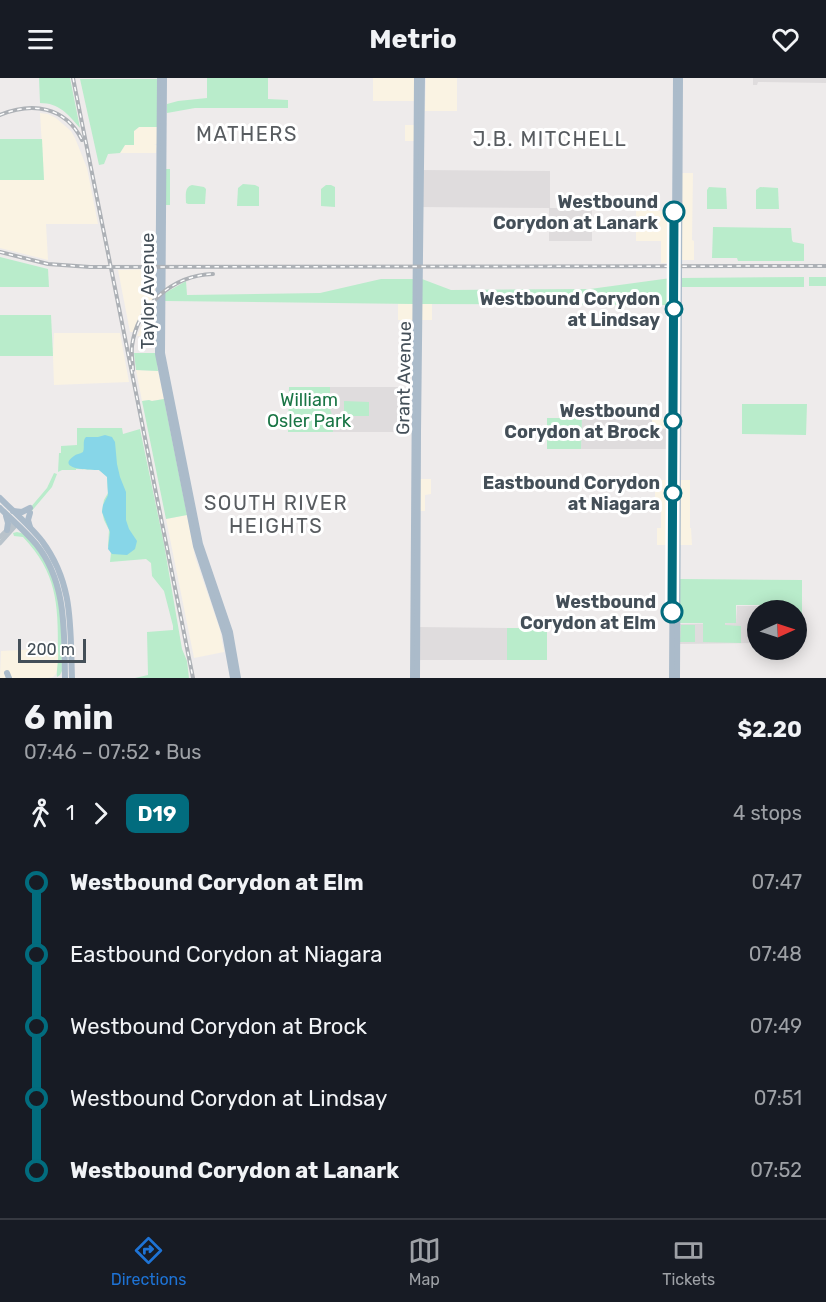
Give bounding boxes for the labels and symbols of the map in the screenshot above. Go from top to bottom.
district label: MATHERS [196,122,298,146]
district label: J.B. MITCHELL [473,127,627,151]
place label: Westbound Corydon at Lanark [493,191,658,234]
marker: Westbound Corydon at Lanark [663,201,685,223]
street label: Taylor Avenue [137,233,159,349]
place label: Westbound Corydon at Lindsay [480,288,660,331]
marker: Westbound Corydon at Lindsay [665,300,683,318]
street label: Grant Avenue [392,321,416,435]
park label: William Osler Park [267,389,352,432]
place label: Westbound Corydon at Brock [504,400,660,443]
marker: Westbound Corydon at Brock [664,412,682,430]
place label: Eastbound Corydon at Niagara [483,472,660,515]
marker: Eastbound Corydon at Niagara [664,484,682,502]
district label: SOUTH RIVER HEIGHTS [204,491,348,538]
place label: Westbound Corydon at Elm [520,591,656,634]
north arrow [747,600,807,660]
marker: Westbound Corydon at Elm [661,601,683,623]
scale bar [18,636,86,664]

